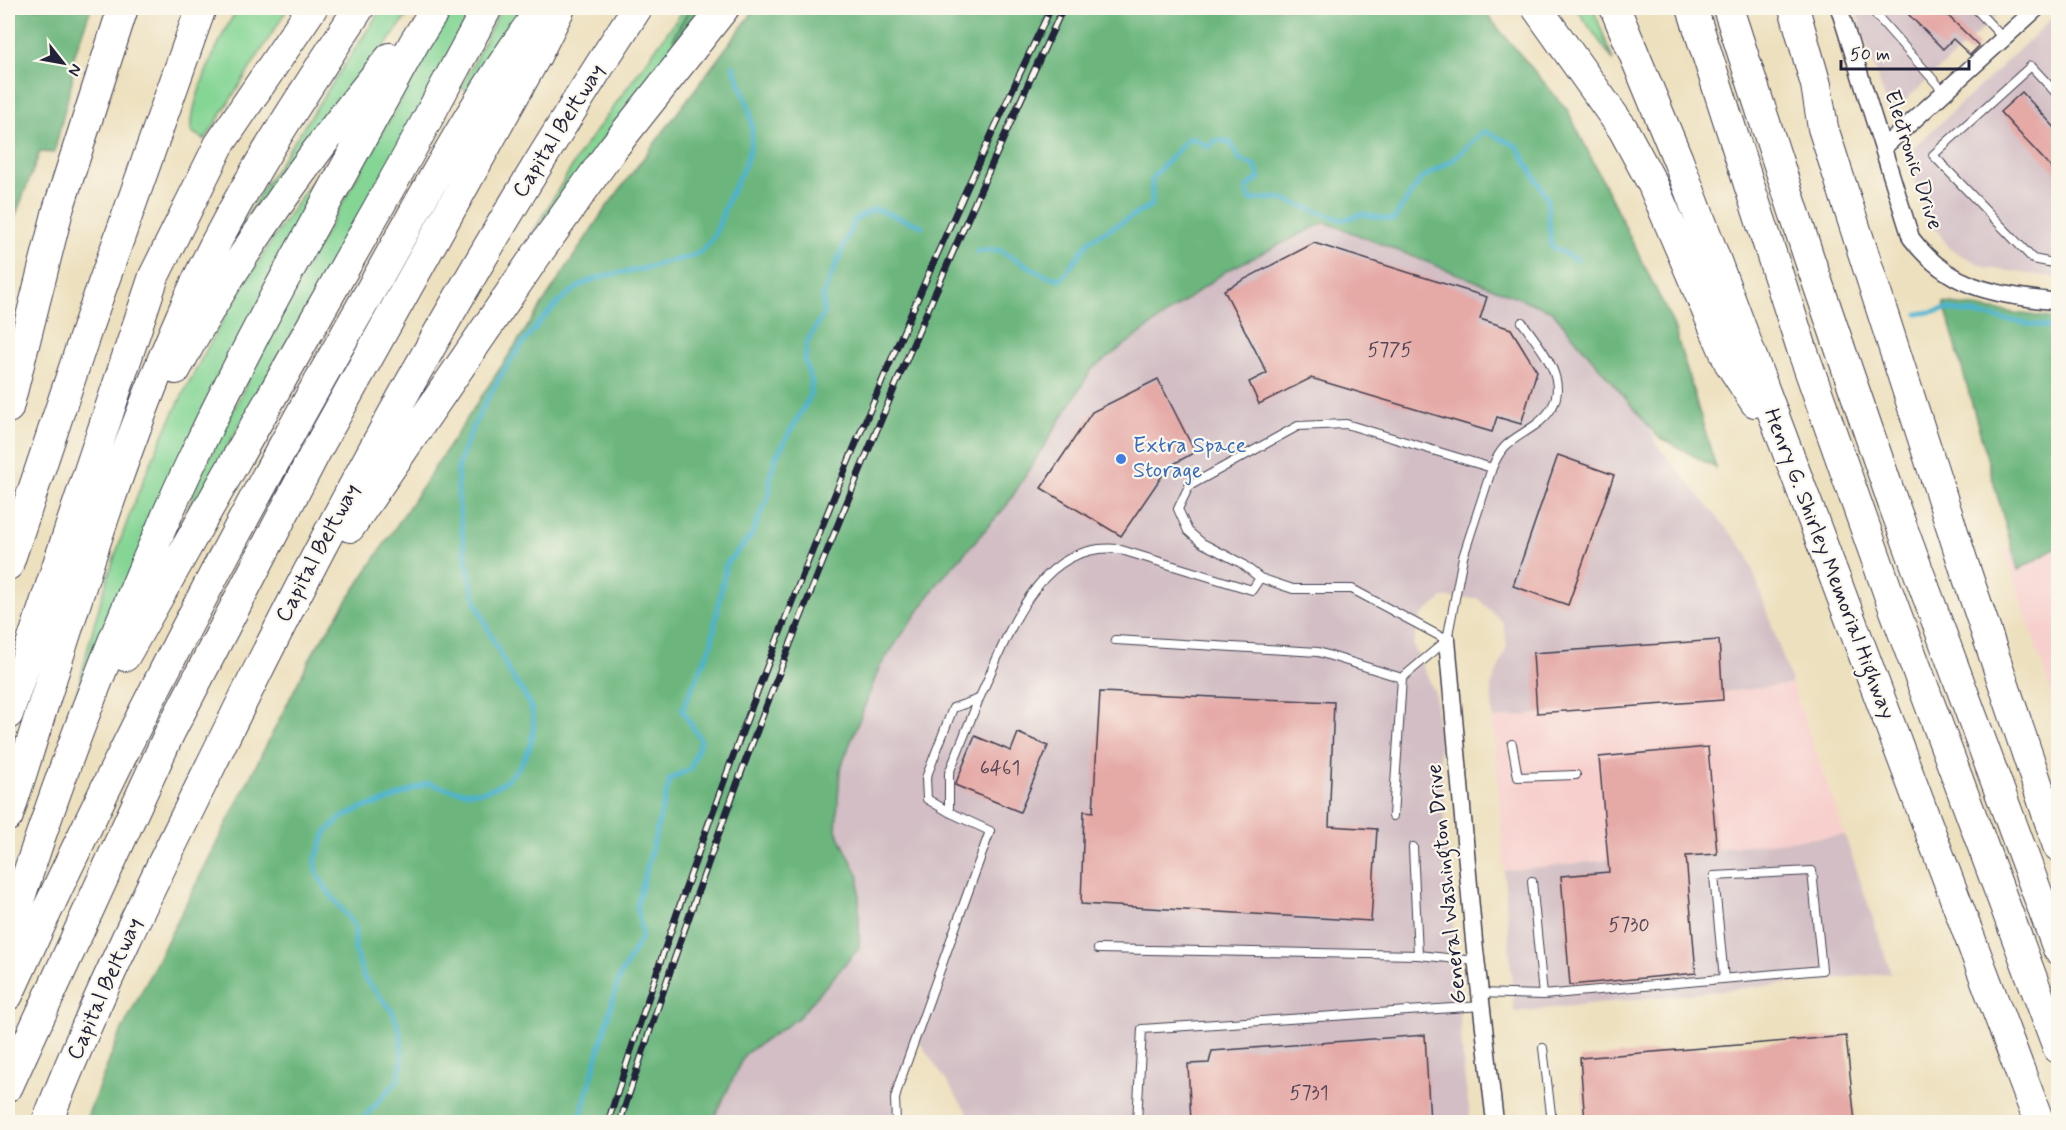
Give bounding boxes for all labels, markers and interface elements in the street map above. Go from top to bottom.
north arrow [33,33,93,93]
scale bar [1841,33,1968,71]
text: 50 m [1850,43,1890,67]
street label: Capital Beltway [507,59,611,203]
text: N [63,60,86,80]
street label: Electronic Drive [1877,87,1949,233]
house number: 5775 [1367,337,1413,364]
street label: Henry G. Shirley Memorial Highway [1754,405,1901,724]
place label: Extra Space Storage [1133,432,1246,486]
marker: Extra Space Storage [1114,452,1128,466]
street label: Capital Beltway [270,479,366,627]
house number: 6461 [980,755,1020,782]
street label: General Washington Drive [1420,762,1477,1006]
house number: 5730 [1608,912,1650,939]
street label: Capital Beltway [61,913,149,1065]
house number: 5731 [1289,1080,1329,1107]

